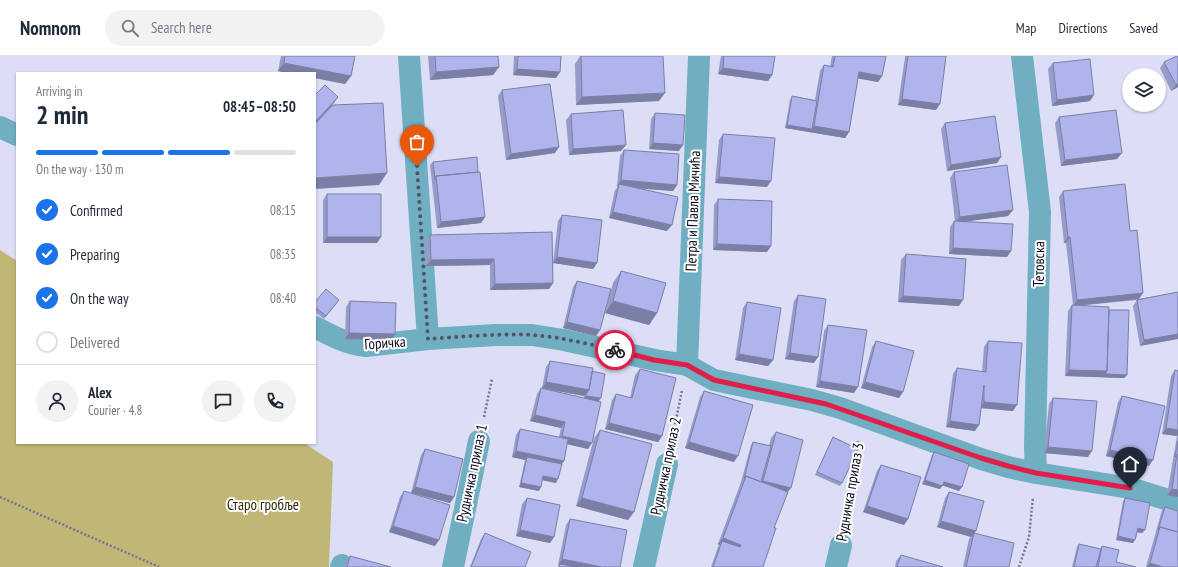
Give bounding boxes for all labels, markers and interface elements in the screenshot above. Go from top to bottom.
search box [105,10,385,46]
text: Nomnom [20,16,81,40]
icon: search [119,17,141,39]
text: Search here [151,18,212,37]
text: Map [1016,19,1036,37]
text: Directions [1058,19,1107,37]
text: Saved [1129,19,1158,37]
map controls [1122,68,1166,112]
button: layers [1122,68,1166,112]
text: Arriving in [36,83,83,100]
text: 08:45–08:50 [223,97,296,116]
text: 2 min [36,98,89,131]
pin [400,125,434,166]
icon: bag [406,131,428,153]
street label: Петра и Павла Мичића [681,150,704,272]
text: On the way · 130 m [36,161,123,178]
icon: check [36,199,58,221]
text: Confirmed [70,201,123,220]
text: 08:15 [270,202,296,219]
street label: Тетовска [1029,241,1048,287]
icon: check [36,243,58,265]
text: Preparing [70,245,120,264]
text: 08:35 [270,246,296,263]
icon: check [36,287,58,309]
text: On the way [70,289,129,308]
text: 08:40 [270,290,296,307]
courier [595,330,635,370]
street label: Горичка [364,332,406,353]
text: Delivered [70,333,120,352]
icon: bike [604,339,626,361]
button: person [36,380,78,422]
button: chat [202,380,244,422]
button: phone [254,380,296,422]
text: Alex [88,383,112,402]
text: Courier · 4.8 [88,402,142,419]
street label: Рудничка прилаз 2 [646,415,685,517]
street label: Рудничка прилаз 1 [452,422,491,524]
street label: Рудничка прилаз 3 [831,441,868,543]
pin [1113,447,1147,488]
icon: home [1119,453,1141,475]
park label: Старо гробље [227,495,299,514]

